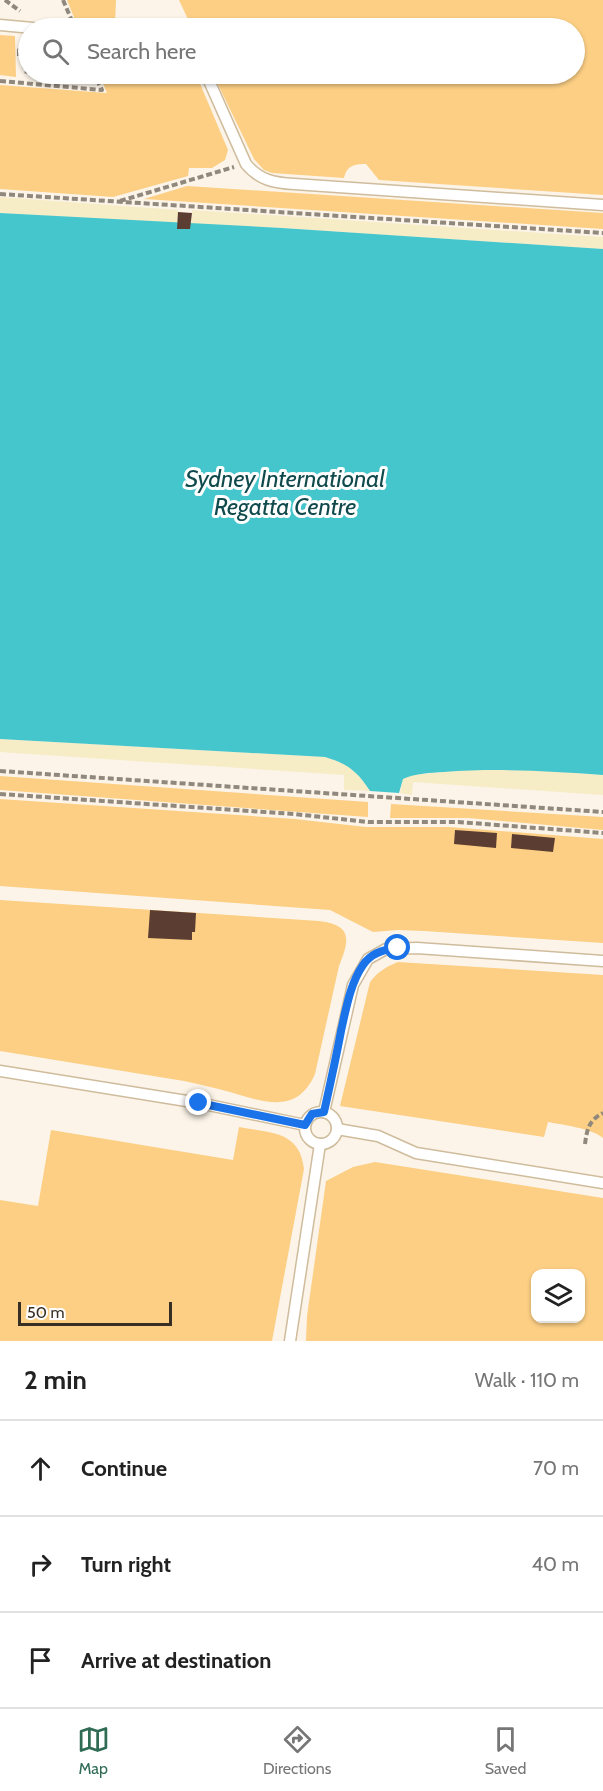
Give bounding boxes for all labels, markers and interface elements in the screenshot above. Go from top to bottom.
search box [18,18,585,84]
icon: search [39,35,72,68]
text: Search here [87,38,196,65]
water label: Sydney International Regatta Centre [185,464,385,521]
route start [384,934,410,960]
route end [185,1089,211,1115]
map controls [531,1269,585,1323]
button: layers [531,1269,585,1323]
scale bar [18,1299,172,1326]
text: 50 m [27,1303,64,1322]
text: 2 min [24,1364,87,1396]
text: Walk · 110 m [475,1368,579,1392]
icon: ahead [24,1452,57,1485]
text: Continue [81,1455,167,1482]
text: 70 m [533,1456,579,1480]
icon: right [24,1548,57,1581]
text: Turn right [81,1551,171,1578]
text: 40 m [531,1552,579,1576]
icon: arrive [24,1644,57,1677]
text: Arrive at destination [81,1647,271,1674]
tab: Map [77,1723,110,1778]
tab: Directions [263,1723,331,1778]
tab: Saved [485,1723,526,1778]

